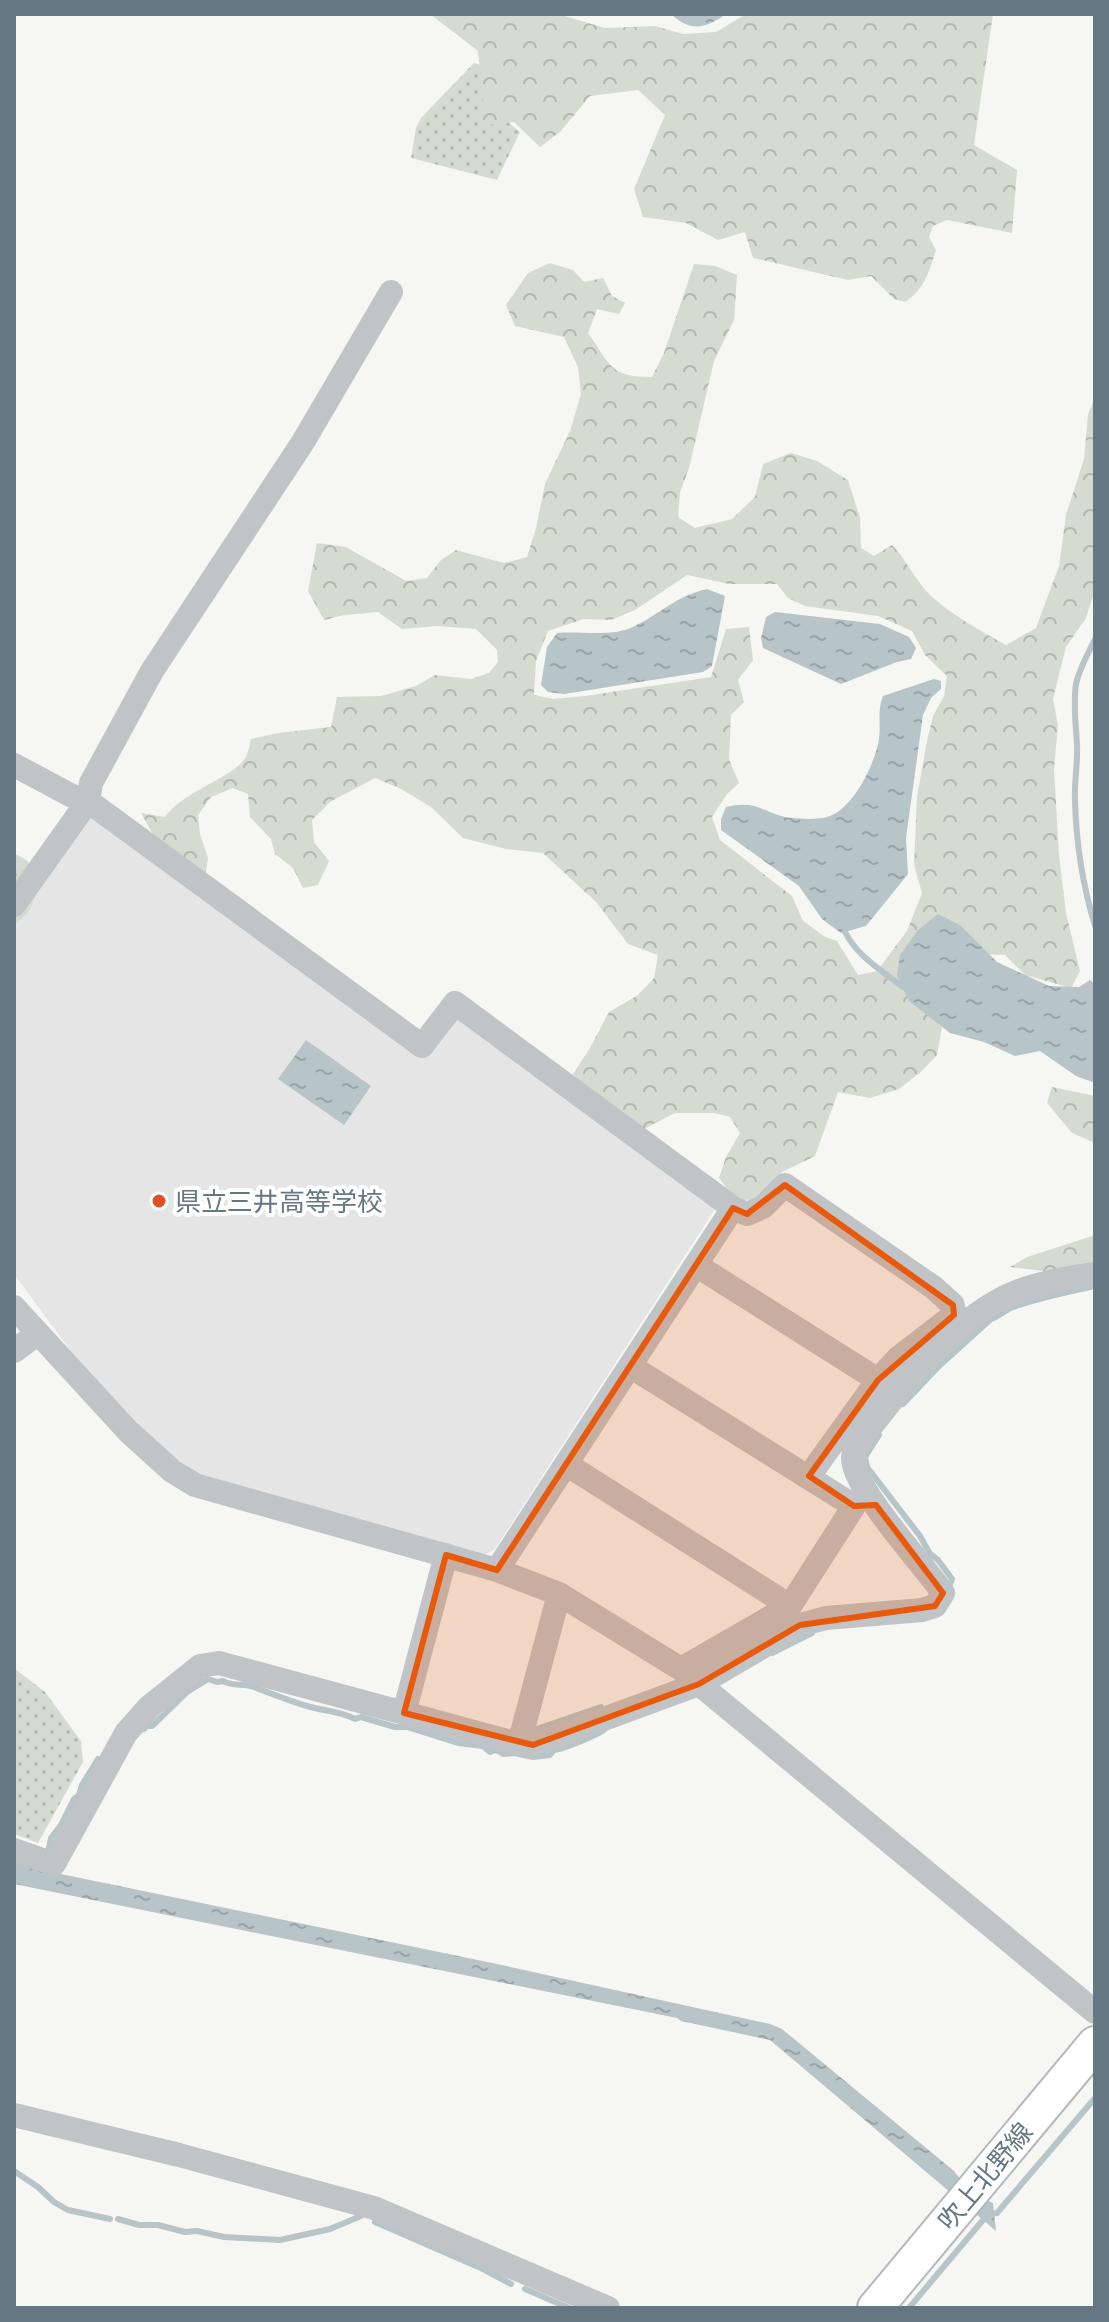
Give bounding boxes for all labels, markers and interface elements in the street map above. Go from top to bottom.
place label: 県立三井高等学校 [175,1187,383,1216]
marker: 県立三井高等学校 [150,1192,168,1210]
street label: 吹上北野線 [932,2117,1038,2235]

